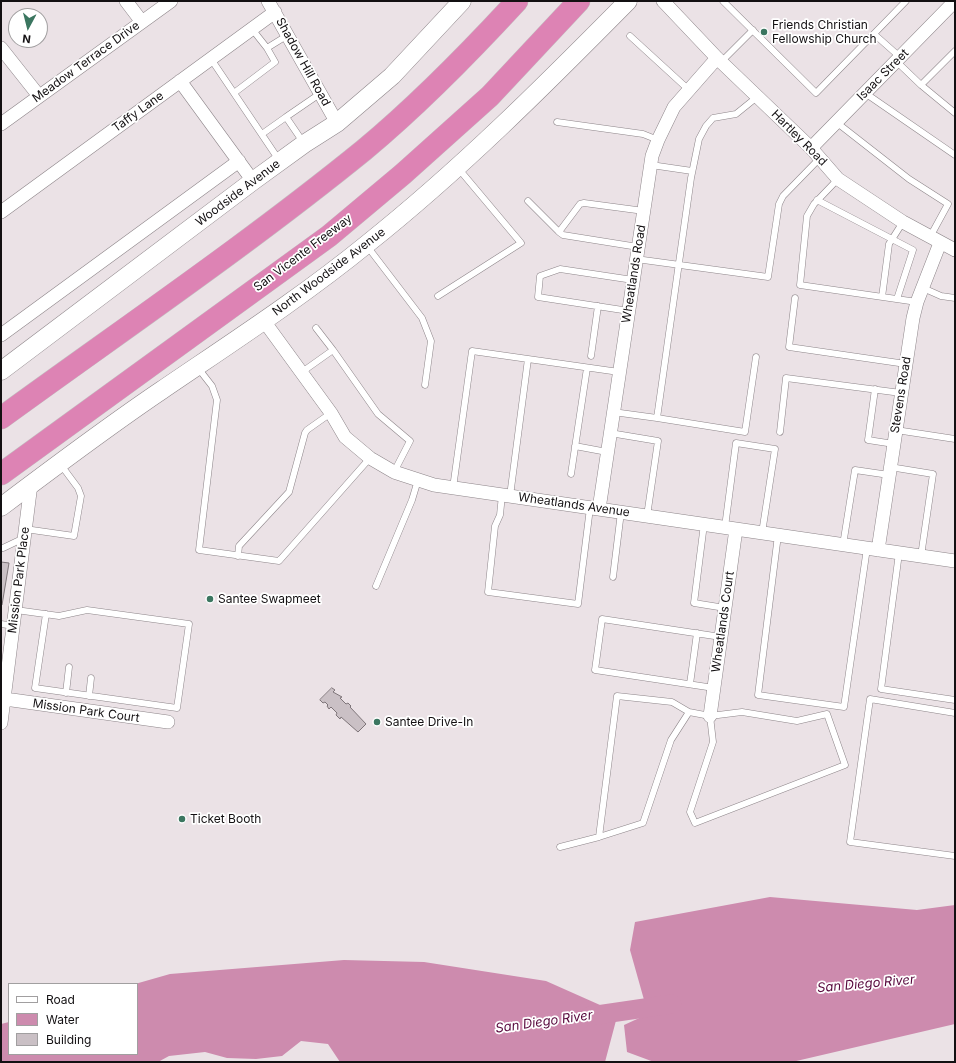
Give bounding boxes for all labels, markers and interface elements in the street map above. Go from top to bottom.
north arrow [8,8,48,48]
street label: Shadow Hill Road [273,15,333,109]
street label: Meadow Terrace Drive [30,18,142,106]
place label: Friends Christian Fellowship Church [772,18,877,46]
marker: Friends Christian Fellowship Church [759,27,769,37]
text: N [22,31,32,46]
street label: Isaac Street [854,46,912,104]
street label: Taffy Lane [110,89,166,135]
street label: Hartley Road [768,107,830,169]
street label: Woodside Avenue [193,157,283,229]
street label: San Vicente Freeway [251,211,355,295]
street label: Wheatlands Road [619,224,649,324]
street label: North Woodside Avenue [270,225,388,319]
street label: Stevens Road [888,356,914,434]
street label: Wheatlands Avenue [517,490,631,520]
street label: Mission Park Place [5,526,33,634]
street label: Wheatlands Court [709,570,737,674]
place label: Santee Swapmeet [218,592,321,606]
marker: Santee Swapmeet [205,594,215,604]
street label: Mission Park Court [32,696,140,726]
place label: Santee Drive-In [385,715,473,729]
marker: Santee Drive-In [372,717,382,727]
place label: Ticket Booth [190,812,261,826]
marker: Ticket Booth [177,814,187,824]
water label: San Diego River [816,972,916,996]
legend [8,983,138,1055]
text: Road [46,992,75,1007]
water label: San Diego River [494,1007,594,1037]
text: Water [46,1012,79,1027]
text: Building [46,1032,91,1047]

